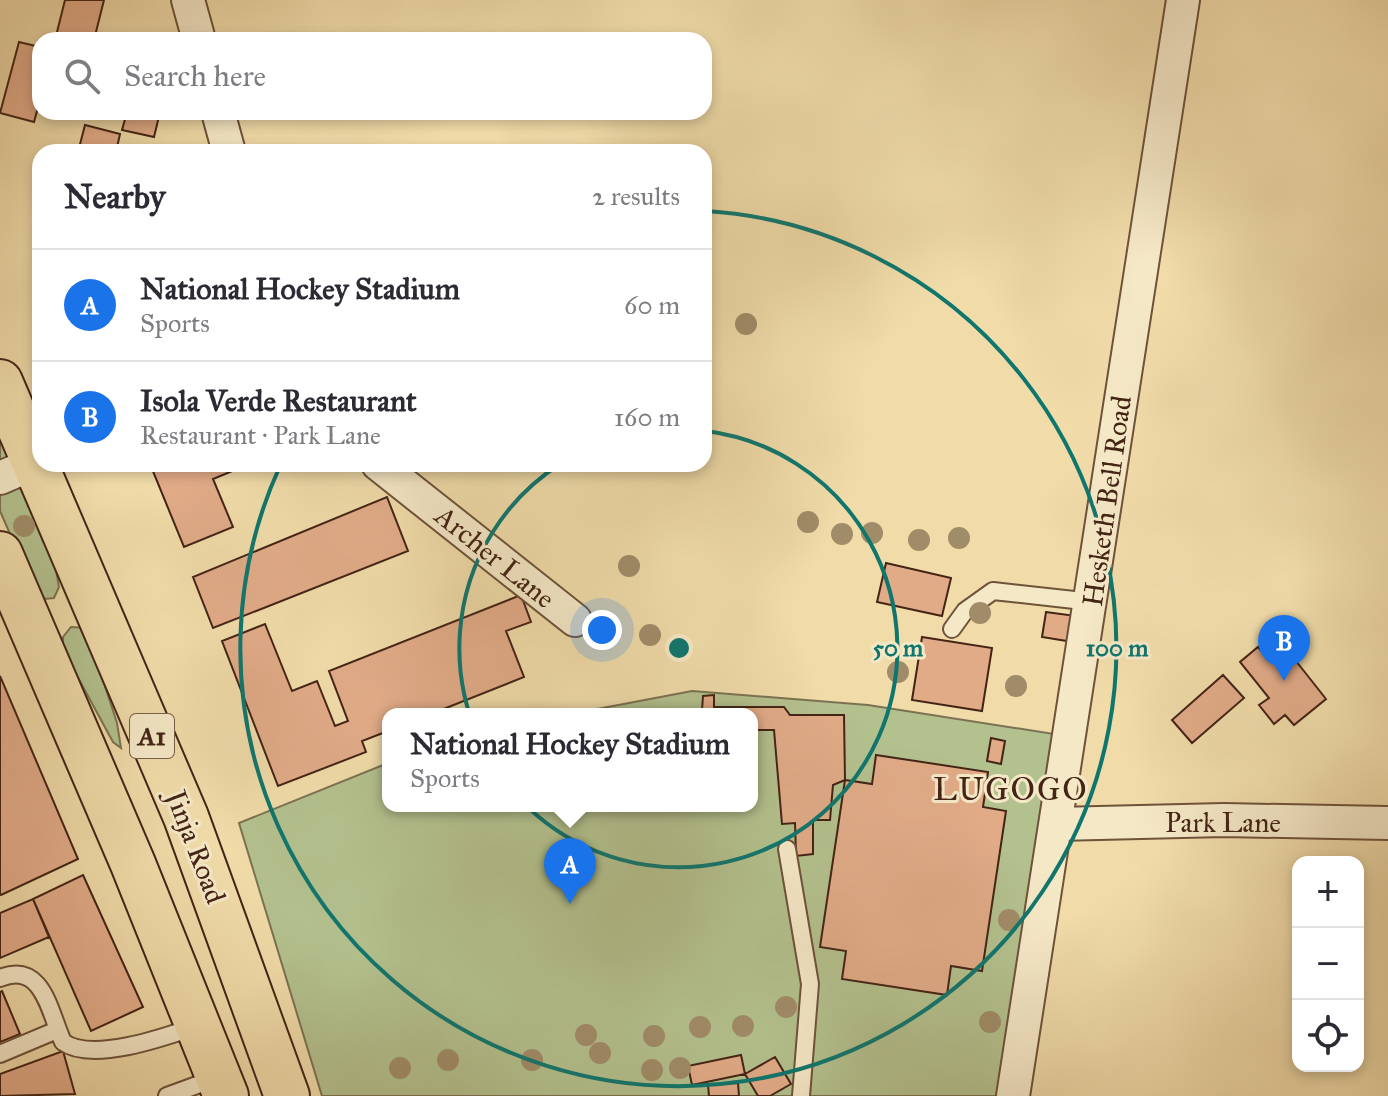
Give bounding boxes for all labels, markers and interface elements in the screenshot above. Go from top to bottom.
search box [32,32,712,120]
icon: search [60,54,104,98]
text: Search here [124,58,266,94]
text: Nearby [64,176,166,217]
text: 2 results [592,180,680,212]
text: National Hockey Stadium [140,271,460,307]
text: A [81,289,99,321]
text: 60 m [624,289,680,321]
text: Sports [140,307,210,339]
text: Isola Verde Restaurant [140,383,417,419]
street label: Hesketh Bell Road [1075,393,1139,609]
text: B [81,401,99,433]
text: 160 m [614,401,680,433]
text: Restaurant · Park Lane [140,419,381,451]
street label: Archer Lane [427,497,562,616]
your location [582,610,622,650]
pin: B [1258,615,1310,681]
text: 50 m [873,633,924,663]
text: 100 m [1086,633,1149,663]
centre of rings [665,634,693,662]
popup [382,708,758,812]
road number: A1 [130,714,174,758]
text: National Hockey Stadium [410,726,730,762]
text: Sports [410,762,480,794]
district label: LUGOGO [933,770,1089,809]
street label: Jinja Road [157,783,234,909]
street label: Park Lane [1165,805,1281,840]
pin: A [544,838,596,904]
map controls [1292,856,1364,1072]
button: + [1292,856,1364,928]
button: − [1292,928,1364,1000]
button: locate [1292,1000,1364,1072]

